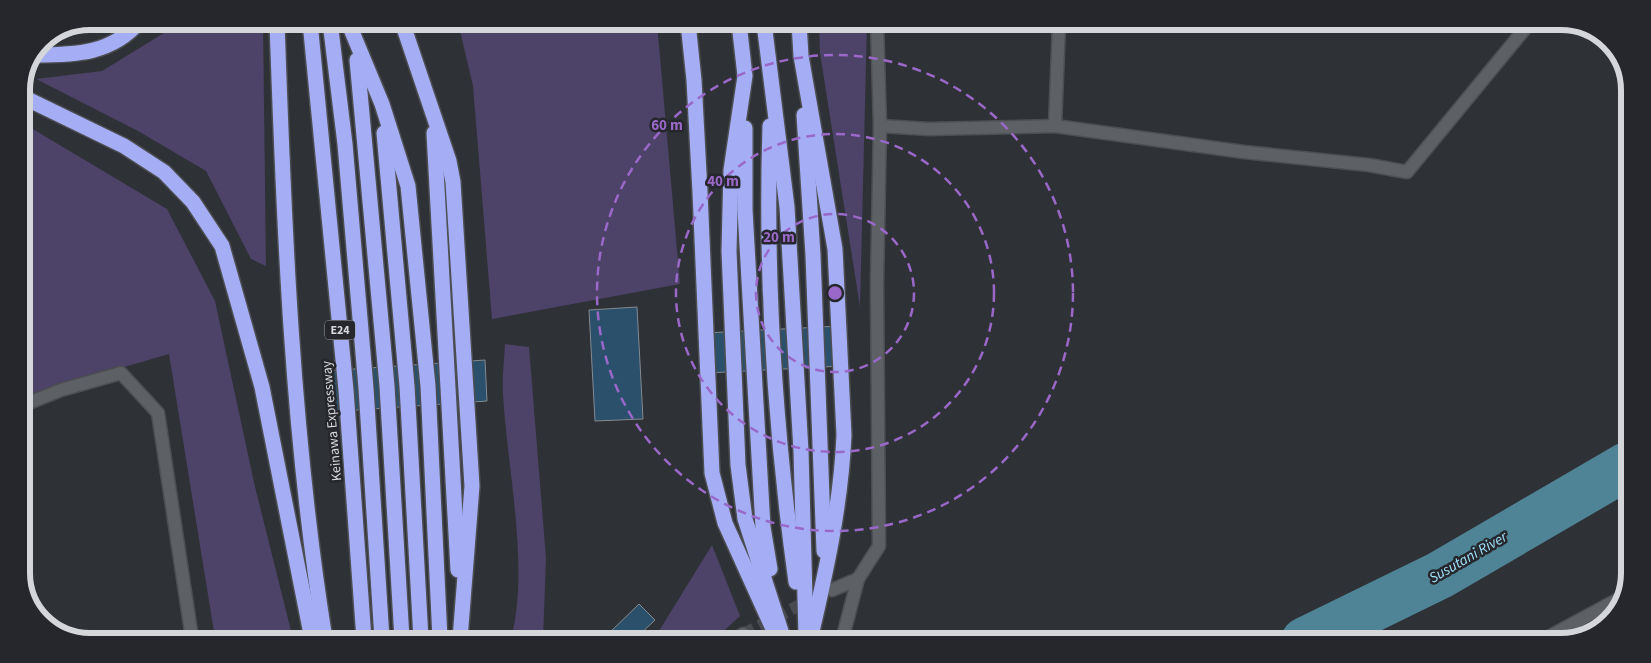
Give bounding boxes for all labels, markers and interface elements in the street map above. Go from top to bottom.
text: 60 m [651,115,683,136]
text: 40 m [707,171,739,192]
text: 20 m [763,227,795,248]
centre of rings [826,284,844,302]
road number: E24 [325,320,355,340]
street label: Keinawa Expressway [317,359,347,482]
water label: Susutani River [1425,526,1512,588]

